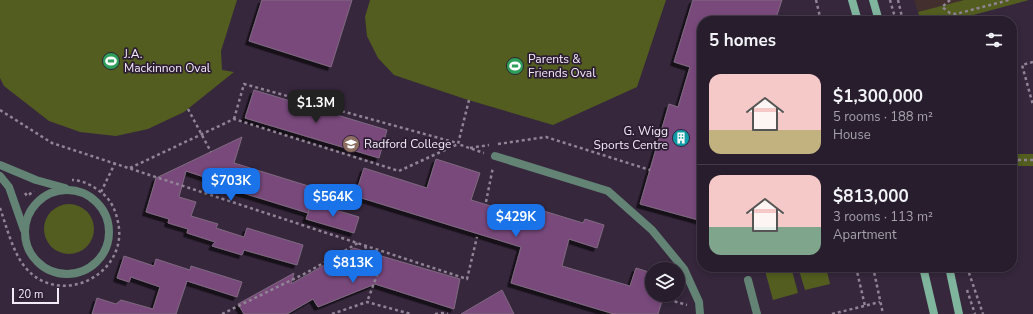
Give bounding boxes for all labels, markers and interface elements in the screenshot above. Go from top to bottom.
text: 5 homes [709,29,776,52]
icon: filters [983,29,1005,51]
place label: J.A. Mackinnon Oval [123,46,211,76]
sports icon: J.A. Mackinnon Oval [101,51,121,71]
place label: Parents & Friends Oval [528,51,596,81]
sports icon: Parents & Friends Oval [505,56,525,76]
text: $1,300,000 [833,85,923,108]
pin: $1.3M [288,90,344,124]
icon: home [741,90,789,138]
text: $1.3M [297,94,335,112]
text: 5 rooms · 188 m² [833,108,933,126]
place label: G. Wigg Sports Centre [594,123,668,153]
text: House [833,126,871,144]
building icon: G. Wigg Sports Centre [671,128,691,148]
school or university icon: Radford College [341,134,361,154]
place label: Radford College [364,136,451,152]
pin: $703K [203,168,259,202]
text: $703K [211,172,251,190]
pin: $564K [305,184,361,218]
text: $813,000 [833,185,909,208]
text: $564K [313,188,353,206]
icon: home [741,191,789,239]
pin: $429K [488,204,544,238]
text: $429K [496,208,536,226]
text: 3 rooms · 113 m² [833,208,933,226]
text: Apartment [833,226,896,244]
pin: $813K [325,250,381,284]
text: $813K [333,254,373,272]
map controls [645,262,685,302]
button: layers [645,262,685,302]
scale bar [12,286,59,305]
text: 20 m [18,287,43,302]

